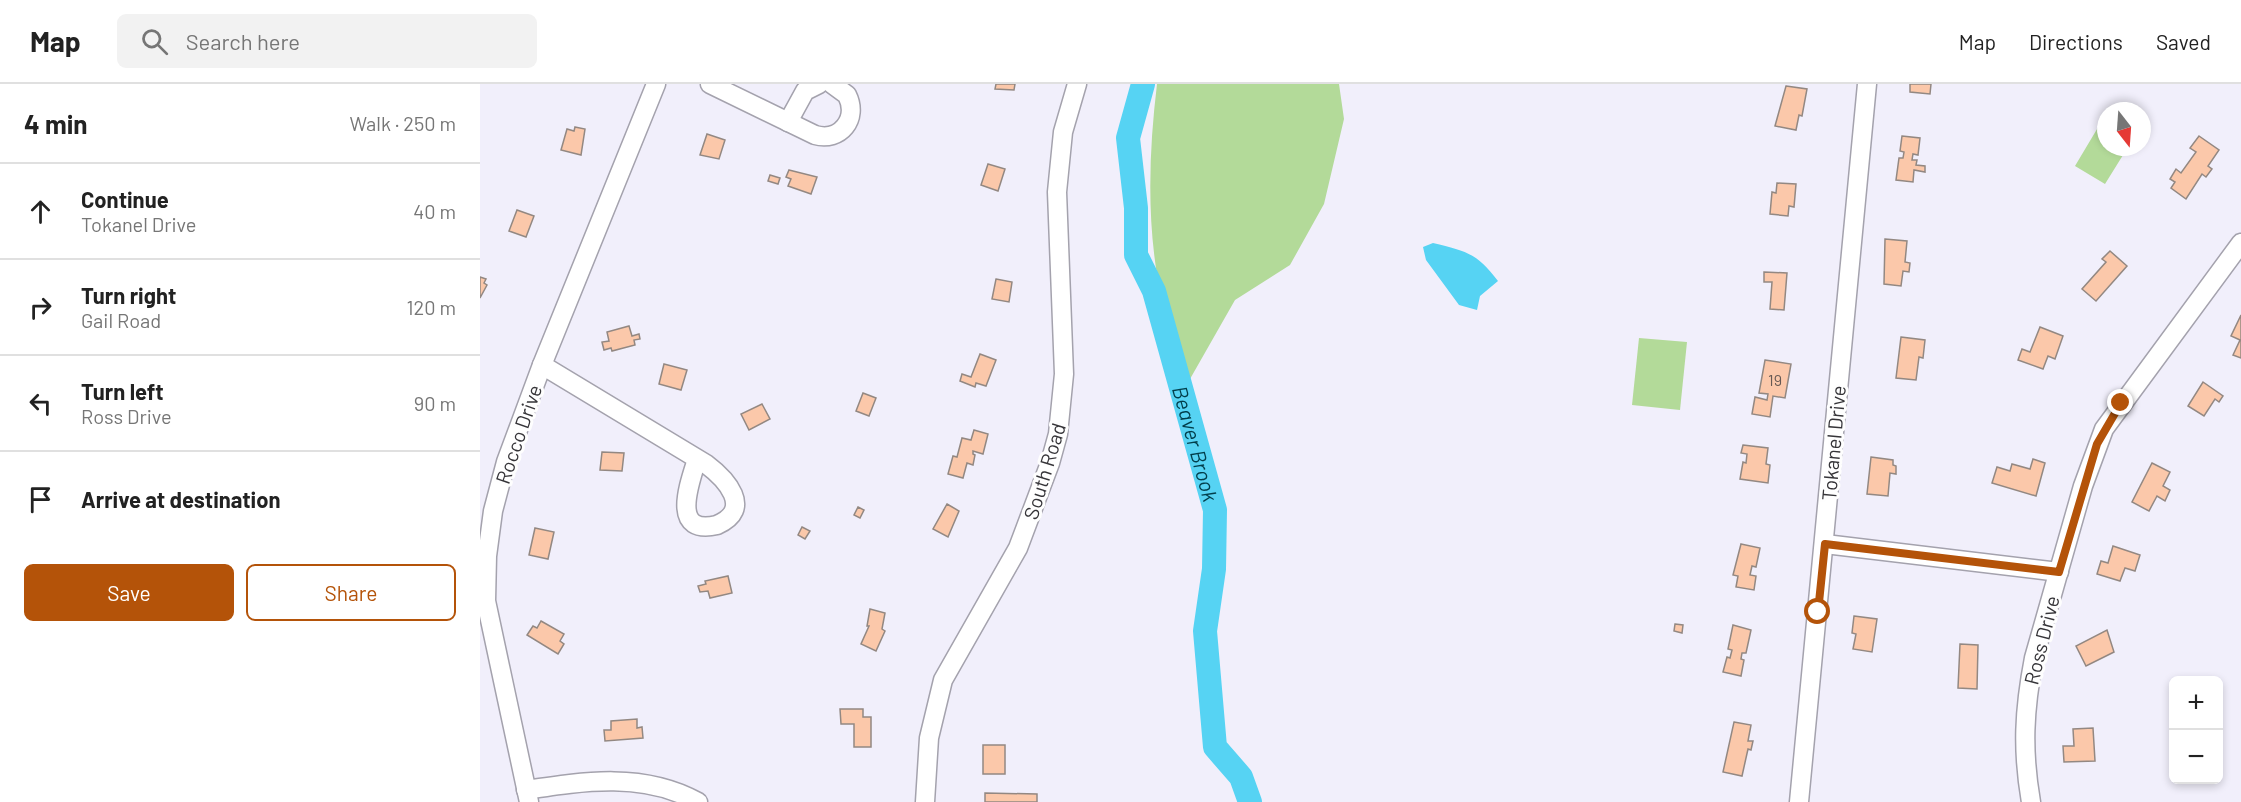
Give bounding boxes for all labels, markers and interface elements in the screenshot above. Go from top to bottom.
search box [117,14,537,68]
text: Map [30,24,81,58]
icon: search [138,25,171,58]
text: Search here [186,28,300,54]
text: Map [1959,29,1996,54]
text: Directions [2029,29,2123,54]
text: Saved [2156,29,2211,54]
north arrow [2097,102,2151,156]
text: 4 min [24,108,88,139]
text: Walk · 250 m [350,111,456,135]
text: Continue [81,186,169,212]
icon: ahead [24,195,57,228]
text: 40 m [413,199,456,223]
text: Tokanel Drive [81,212,196,236]
text: Turn right [81,282,176,308]
icon: right [24,291,57,324]
text: 120 m [406,295,456,319]
text: Gail Road [81,308,161,332]
house number: 19 [1768,370,1782,389]
text: Turn left [81,378,164,404]
street label: Rocco Drive [490,381,546,487]
water label: Beaver Brook [1168,383,1225,505]
street label: Tokanel Drive [1816,384,1850,502]
icon: left [24,387,57,420]
route end [2107,389,2133,415]
text: 90 m [414,391,456,415]
text: Ross Drive [81,404,172,428]
street label: South Road [1018,420,1070,522]
icon: arrive [24,483,57,516]
text: Arrive at destination [81,486,280,512]
button: Save [24,564,234,621]
button: Share [246,564,456,621]
street label: Ross Drive [2018,593,2064,687]
route start [1804,598,1830,624]
map controls [2169,676,2223,784]
button: + [2169,676,2223,730]
button: − [2169,730,2223,784]

